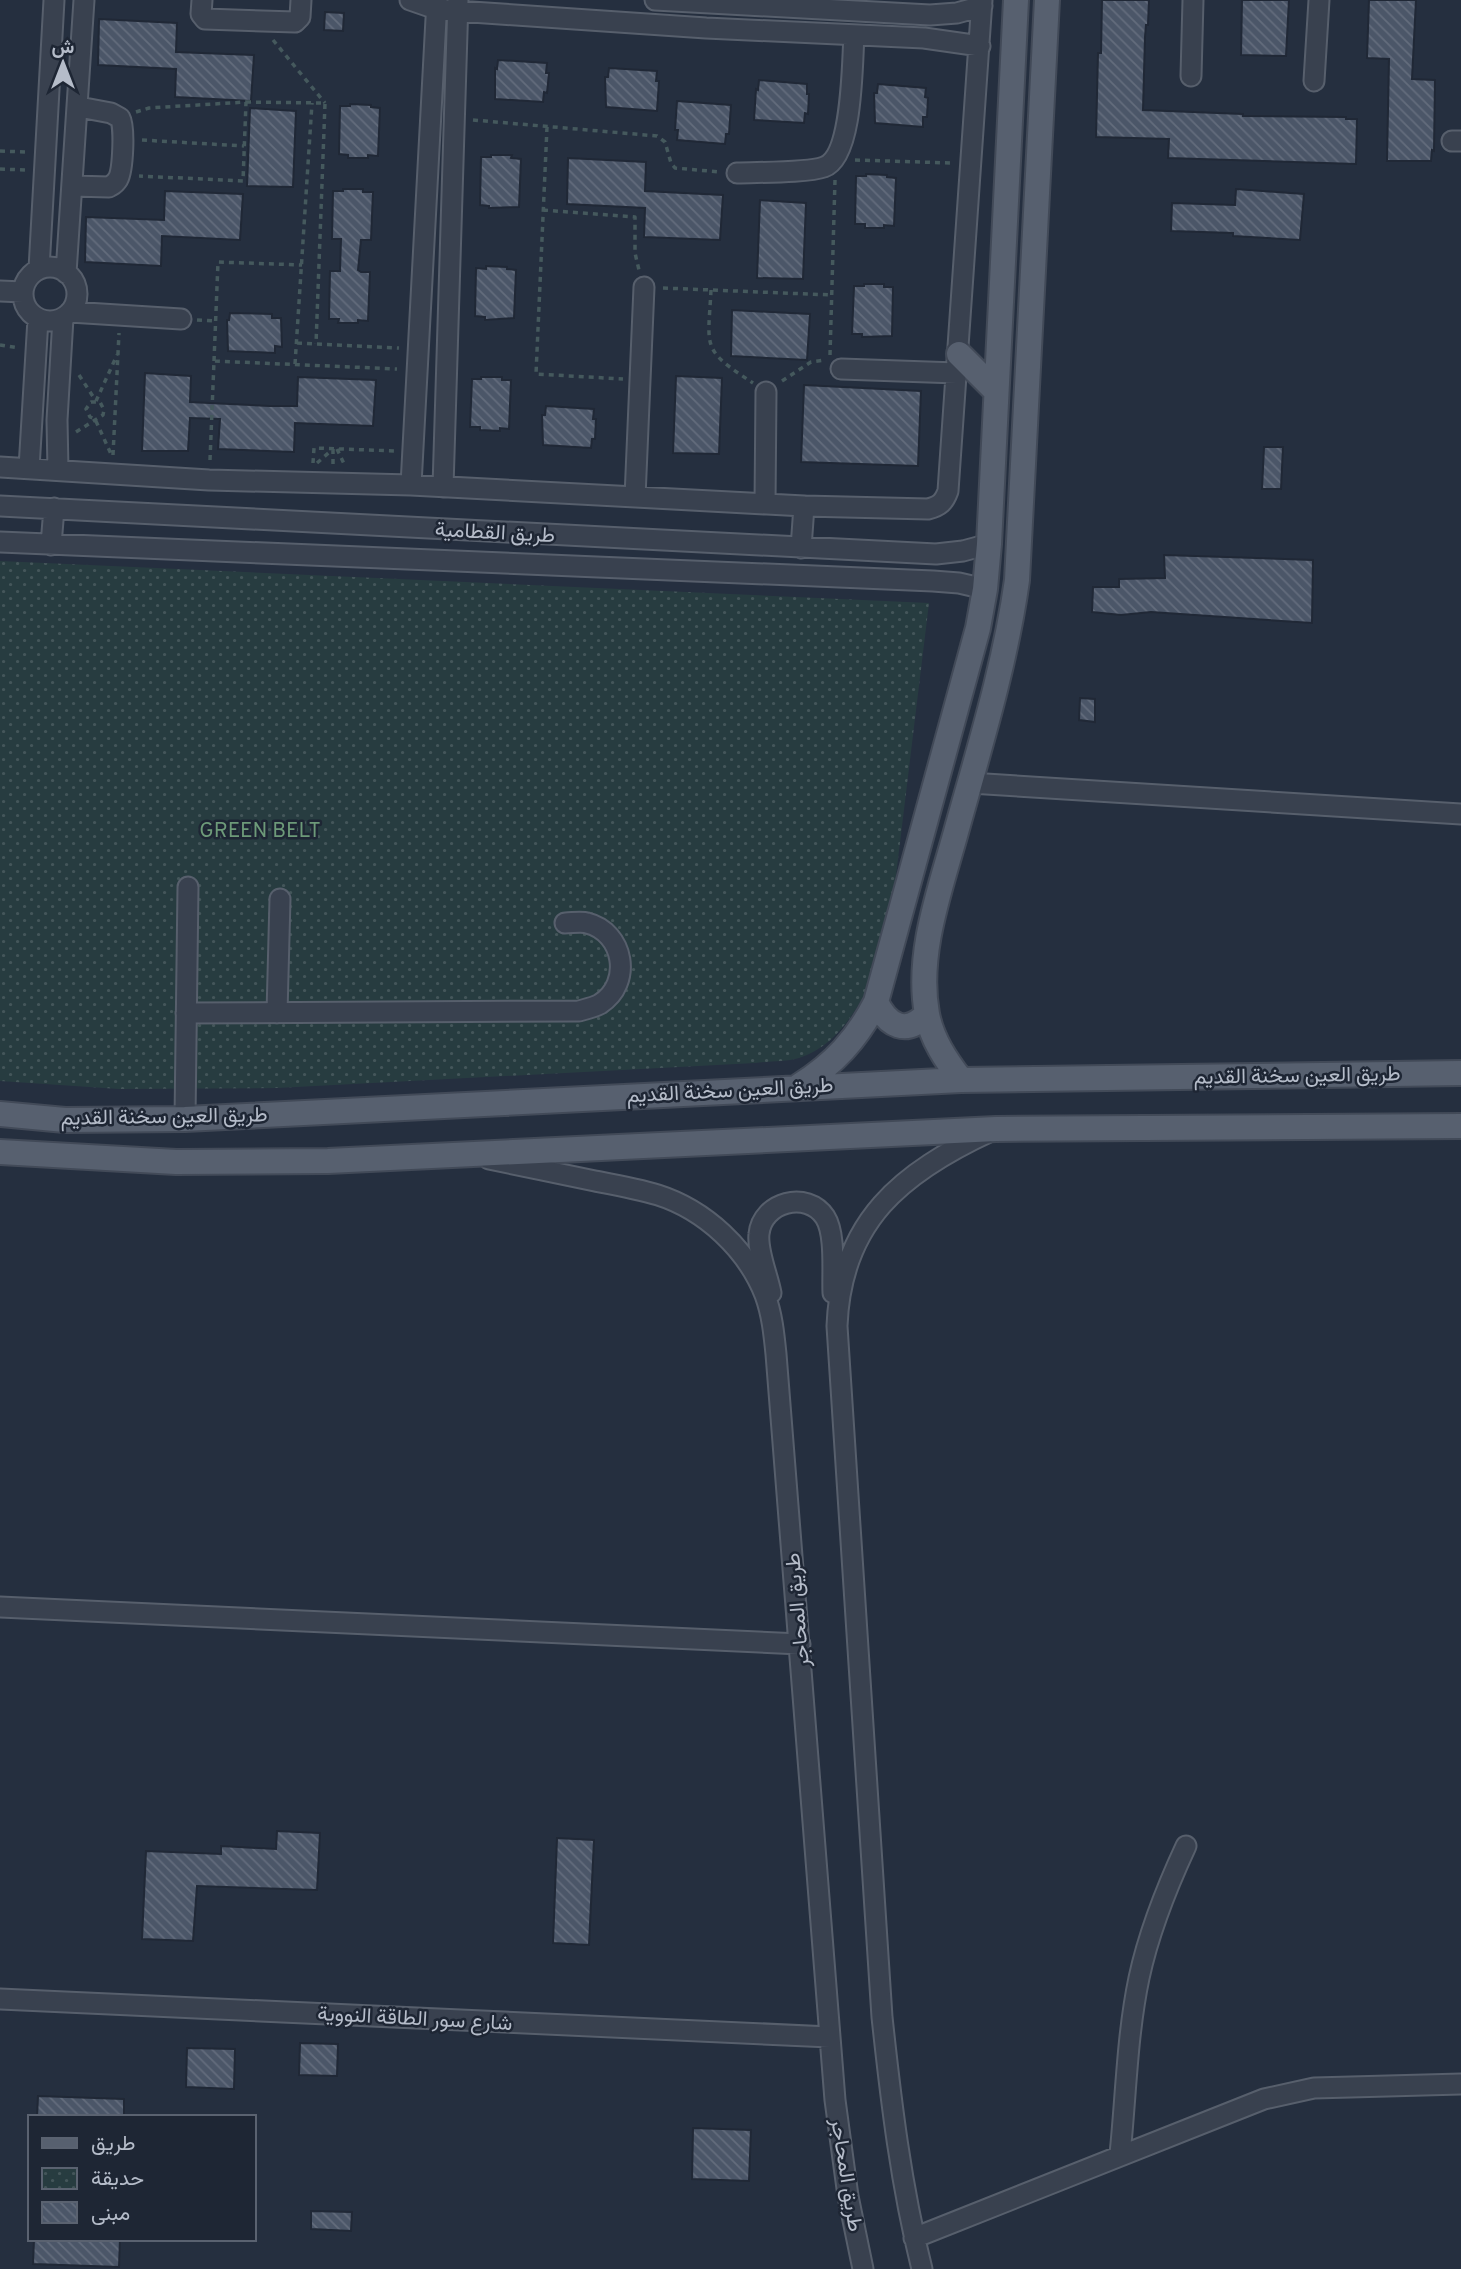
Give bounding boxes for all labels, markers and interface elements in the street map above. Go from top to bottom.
north arrow [28,28,98,98]
text: ش [52,36,75,60]
street label: طريق القطامية [434,517,556,550]
park label: GREEN BELT [199,818,321,845]
street label: طريق العين سخنة القديم [1193,1061,1401,1092]
street label: طريق العين سخنة القديم [626,1073,834,1110]
street label: طريق العين سخنة القديم [60,1102,268,1133]
street label: طريق المحاجر [780,1552,817,1669]
street label: شارع سور الطاقة النووية [317,2001,513,2038]
legend [28,2115,256,2241]
street label: طريق المحاجر [823,2116,868,2234]
text: طريق [91,2131,136,2158]
text: حديقة [91,2166,144,2193]
text: مبنى [91,2201,130,2228]

